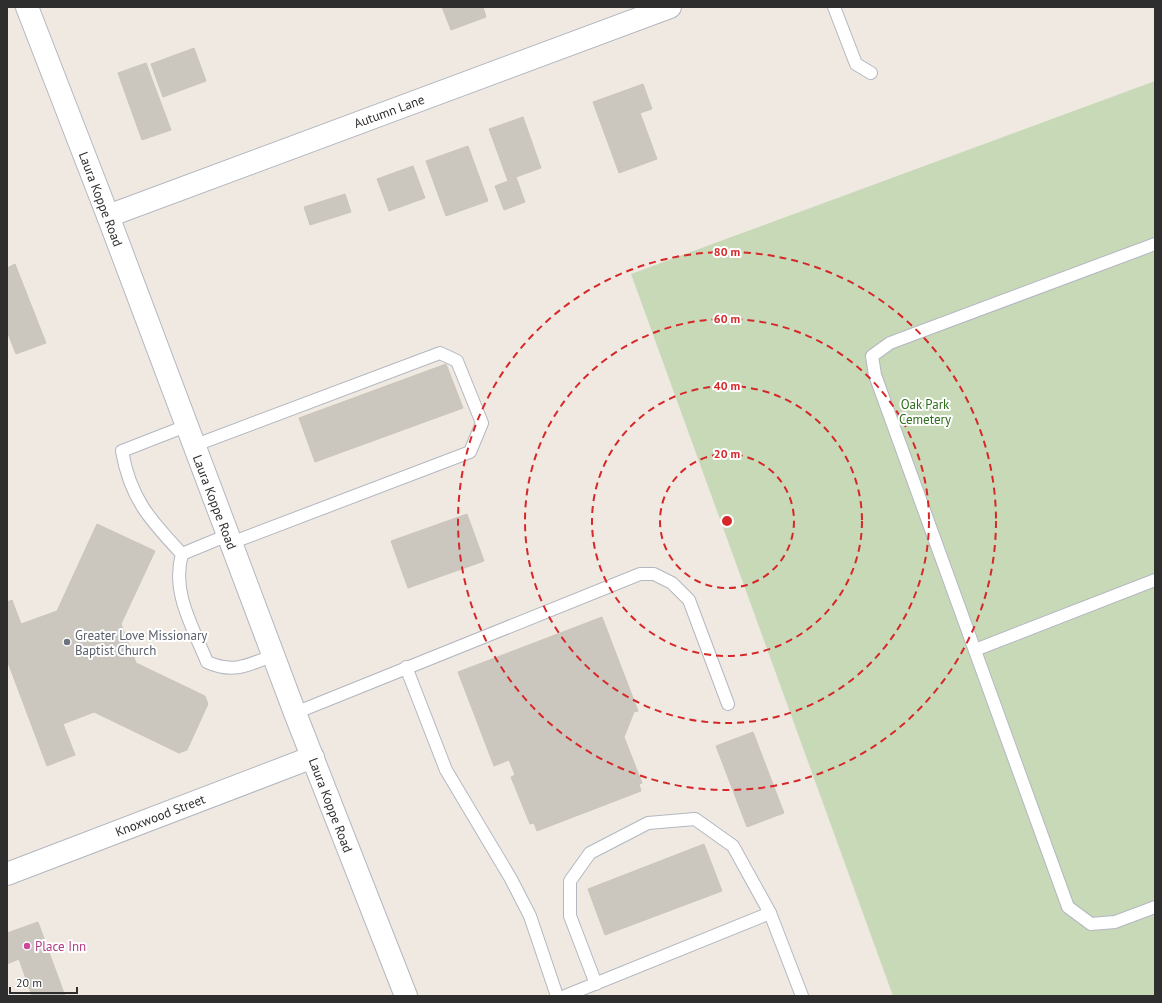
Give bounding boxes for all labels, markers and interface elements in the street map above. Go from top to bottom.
street label: Autumn Lane [352,91,427,132]
street label: Laura Koppe Road [75,149,126,249]
text: 80 m [714,244,740,259]
text: 60 m [714,311,740,326]
text: 40 m [714,378,740,393]
park label: Oak Park Cemetery [899,396,951,428]
text: 20 m [714,446,740,461]
street label: Laura Koppe Road [189,452,240,552]
centre of rings [720,514,734,528]
place label: Greater Love Missionary Baptist Church [75,627,207,659]
marker: Greater Love Missionary Baptist Church [62,637,72,647]
street label: Laura Koppe Road [305,755,356,855]
street label: Knoxwood Street [113,790,208,840]
place label: Place Inn [35,938,86,955]
marker: Place Inn [22,941,32,951]
scale bar [10,969,77,995]
text: 20 m [16,975,42,990]

